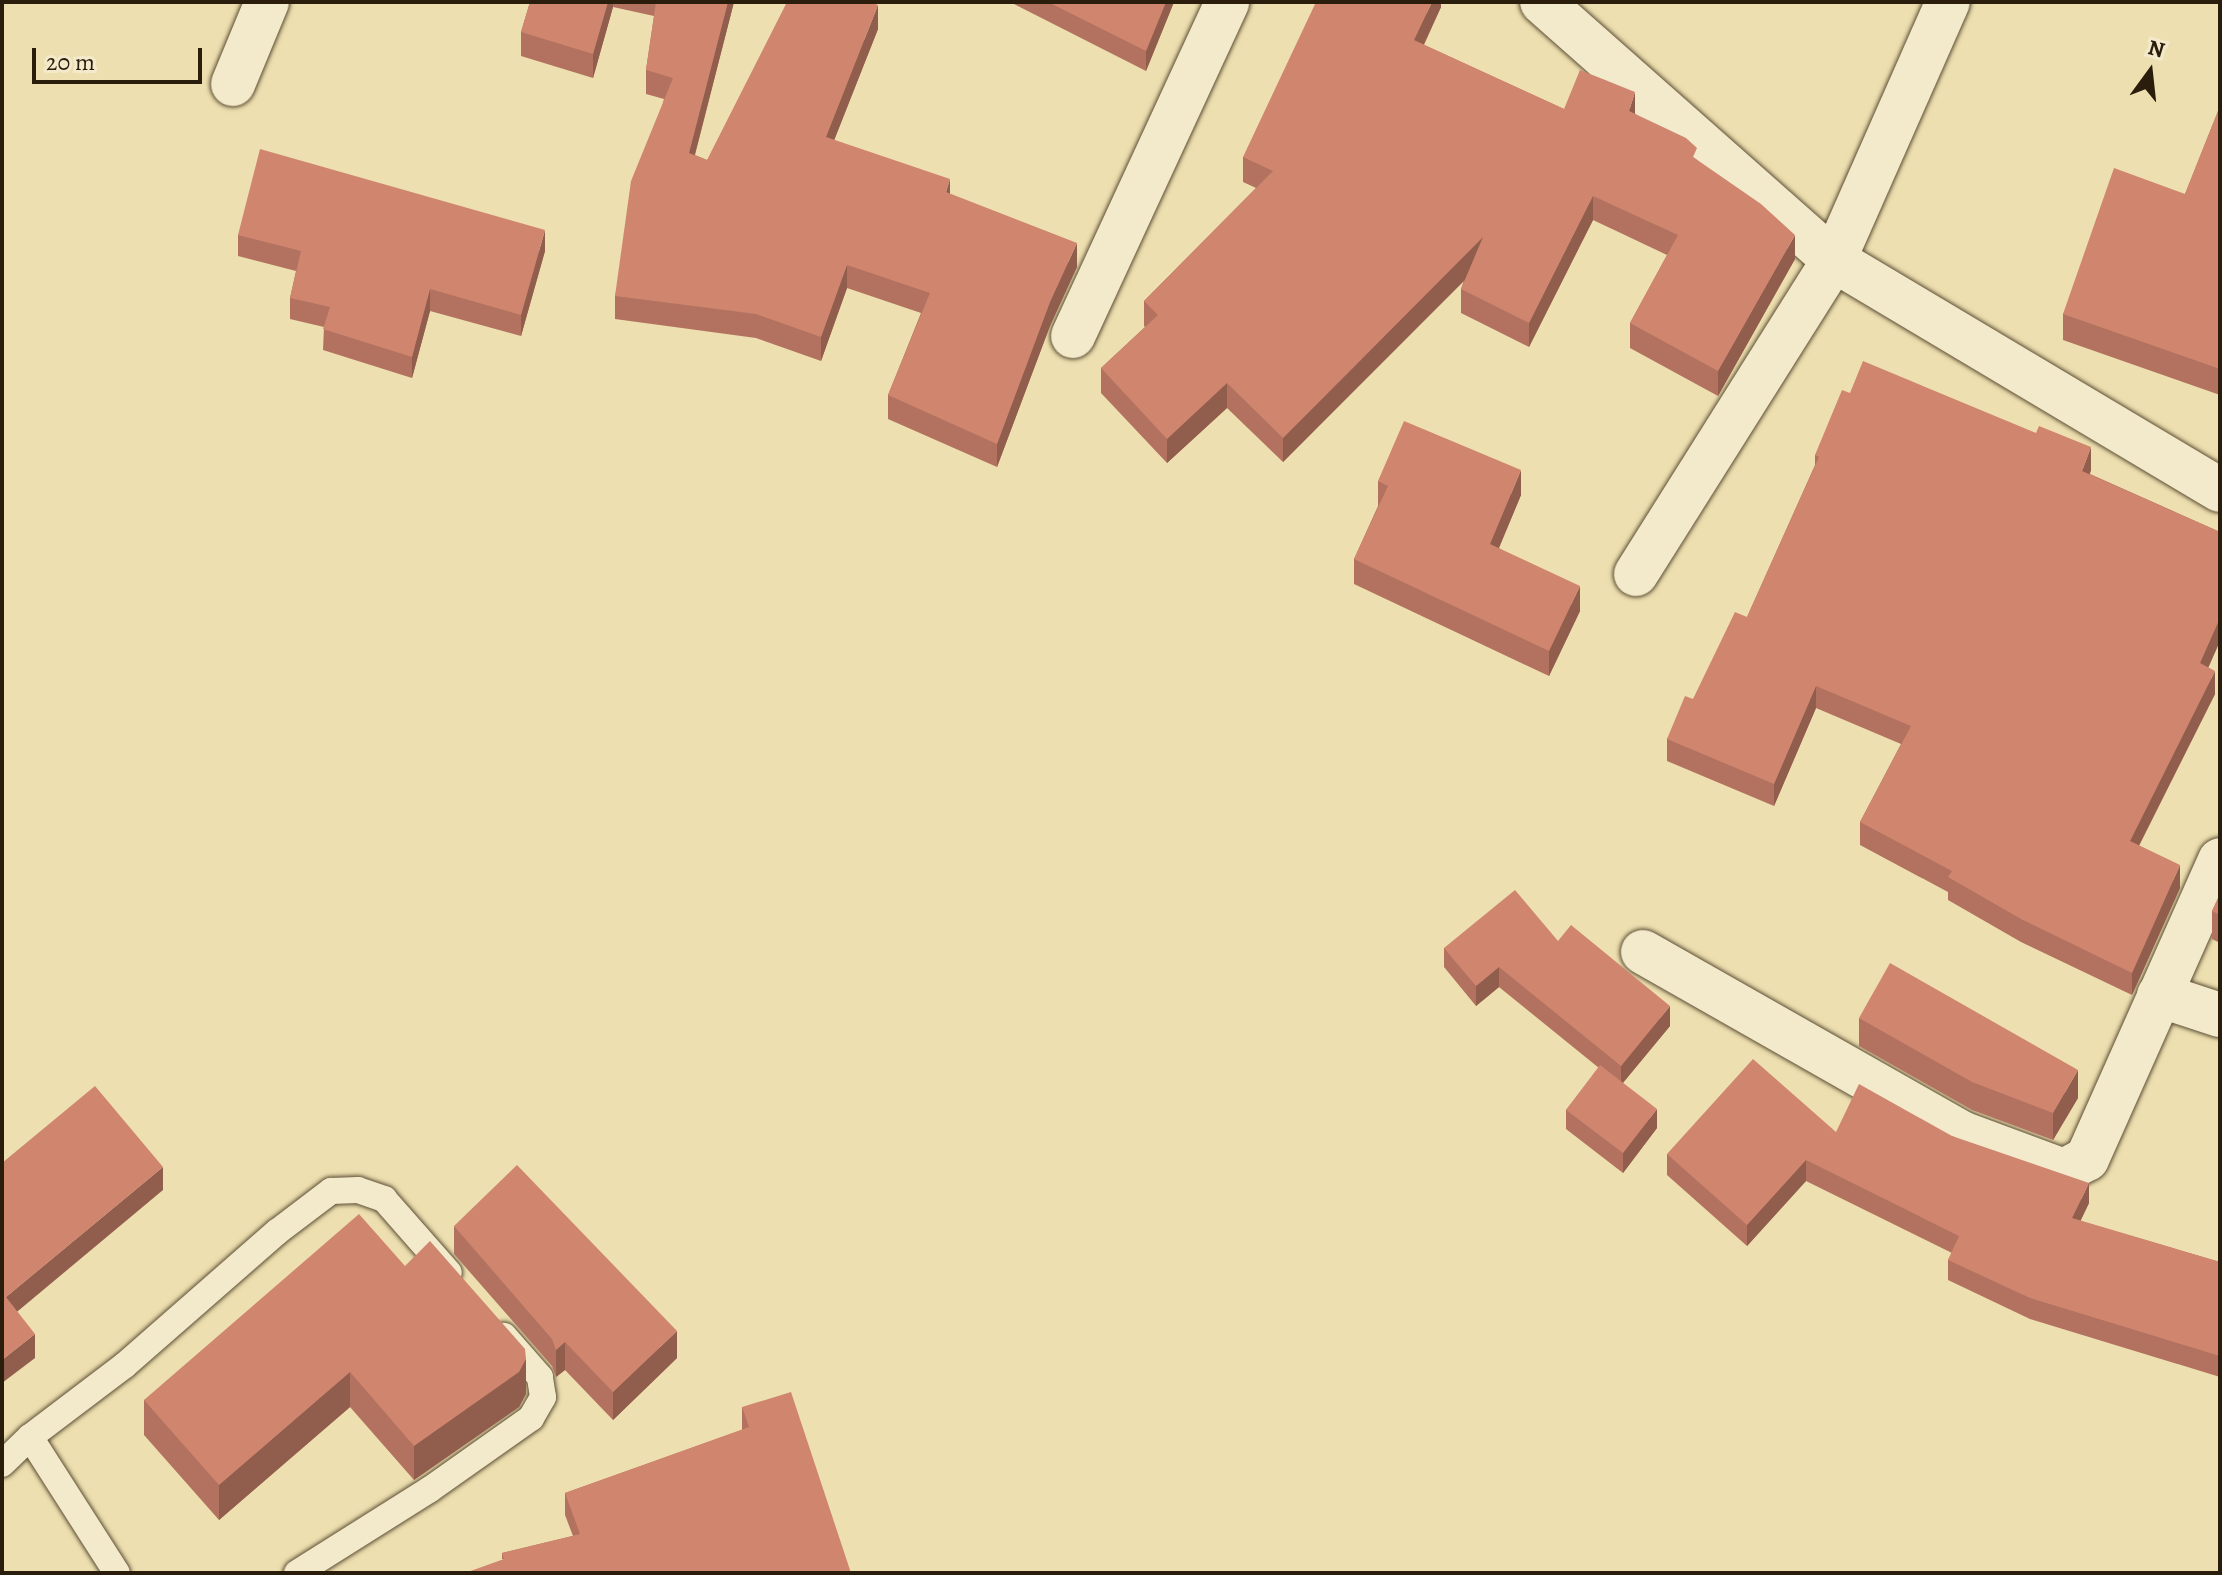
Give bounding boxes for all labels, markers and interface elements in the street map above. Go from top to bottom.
scale bar [36,32,206,82]
north arrow [2110,32,2190,112]
text: N [2145,32,2168,65]
text: 20 m [46,46,95,78]

